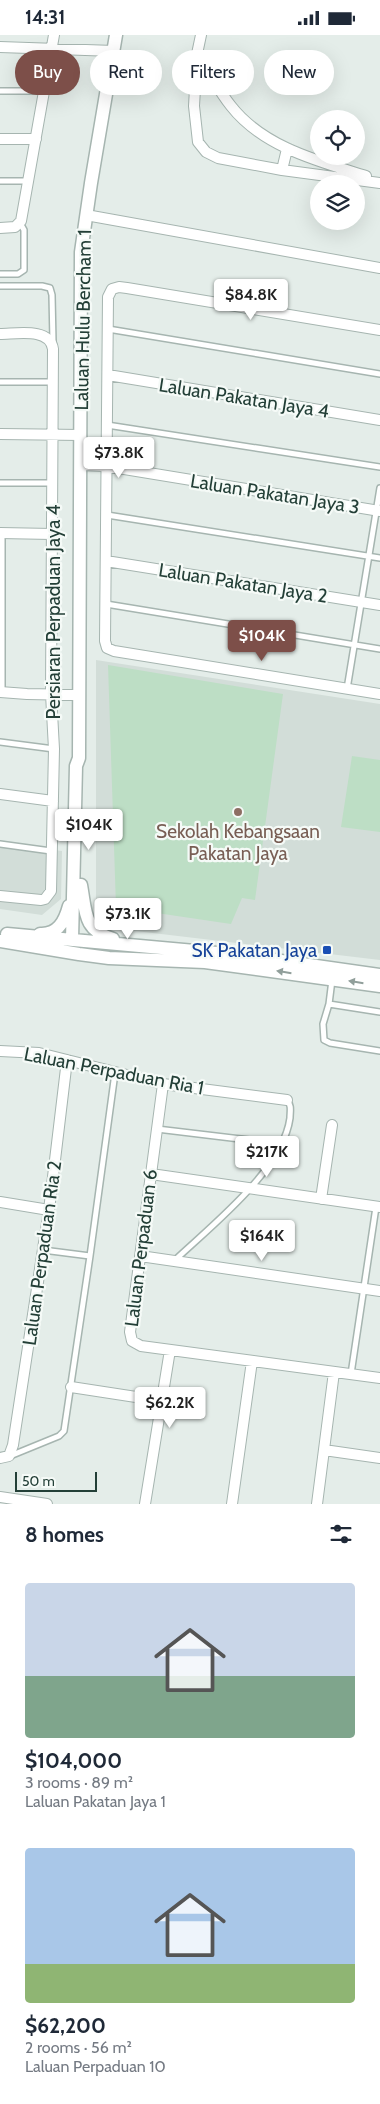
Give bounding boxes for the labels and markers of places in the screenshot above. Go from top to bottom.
pin: $84.8K [210,279,292,321]
pin: $73.8K [78,437,160,479]
pin: $104K [227,619,297,662]
marker: Sekolah Kebangsaan Pakatan Jaya [232,806,244,818]
pin: $104K [54,809,124,851]
place label: Sekolah Kebangsaan Pakatan Jaya [156,820,320,865]
pin: $73.1K [87,897,169,940]
place label: SK Pakatan Jaya [191,939,317,962]
marker: SK Pakatan Jaya [321,944,333,956]
pin: $217K [232,1135,302,1178]
pin: $164K [227,1219,297,1262]
pin: $62.2K [129,1387,211,1429]

